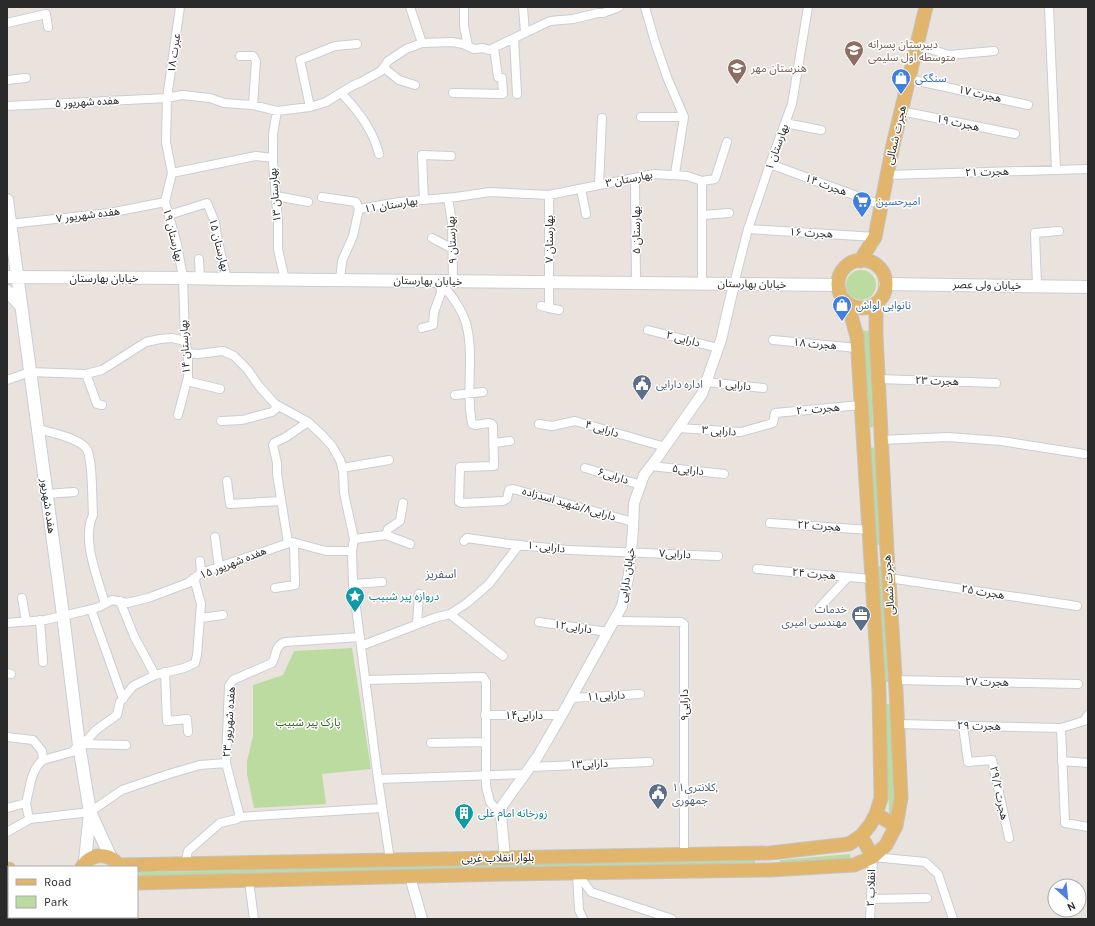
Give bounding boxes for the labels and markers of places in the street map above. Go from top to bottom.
place label: دبیرستان پسرانه متوسطه اول سلیمی [868,38,956,64]
school or university icon: دبیرستان پسرانه متوسطه اول سلیمی [843,39,865,67]
school or university icon: هنرستان مهر [726,57,748,85]
place label: هنرستان مهر [750,62,807,75]
shop icon: سنگکی [890,67,912,95]
place label: سنگکی [915,72,947,85]
supermarket icon: امیرحسین [851,190,873,218]
place label: امیرحسین [876,195,920,208]
shop icon: نانوایی لواش [831,294,853,322]
place label: نانوایی لواش [856,299,911,312]
public building icon: اداره دارایی [631,373,653,401]
place label: اداره دارایی [656,378,703,391]
place icon: دروازه پیر شبیب [344,585,366,613]
place label: دروازه پیر شبیب [369,590,439,604]
place label: خدمات مهندسی امیری [781,603,848,629]
office icon: خدمات مهندسی امیری [850,604,872,632]
place label: کلانتری۱۱, جمهوری [672,781,718,807]
public building icon: کلانتری۱۱, جمهوری [647,782,669,810]
building icon: زورخانه امام علی [453,802,475,830]
place label: زورخانه امام علی [478,807,548,821]

